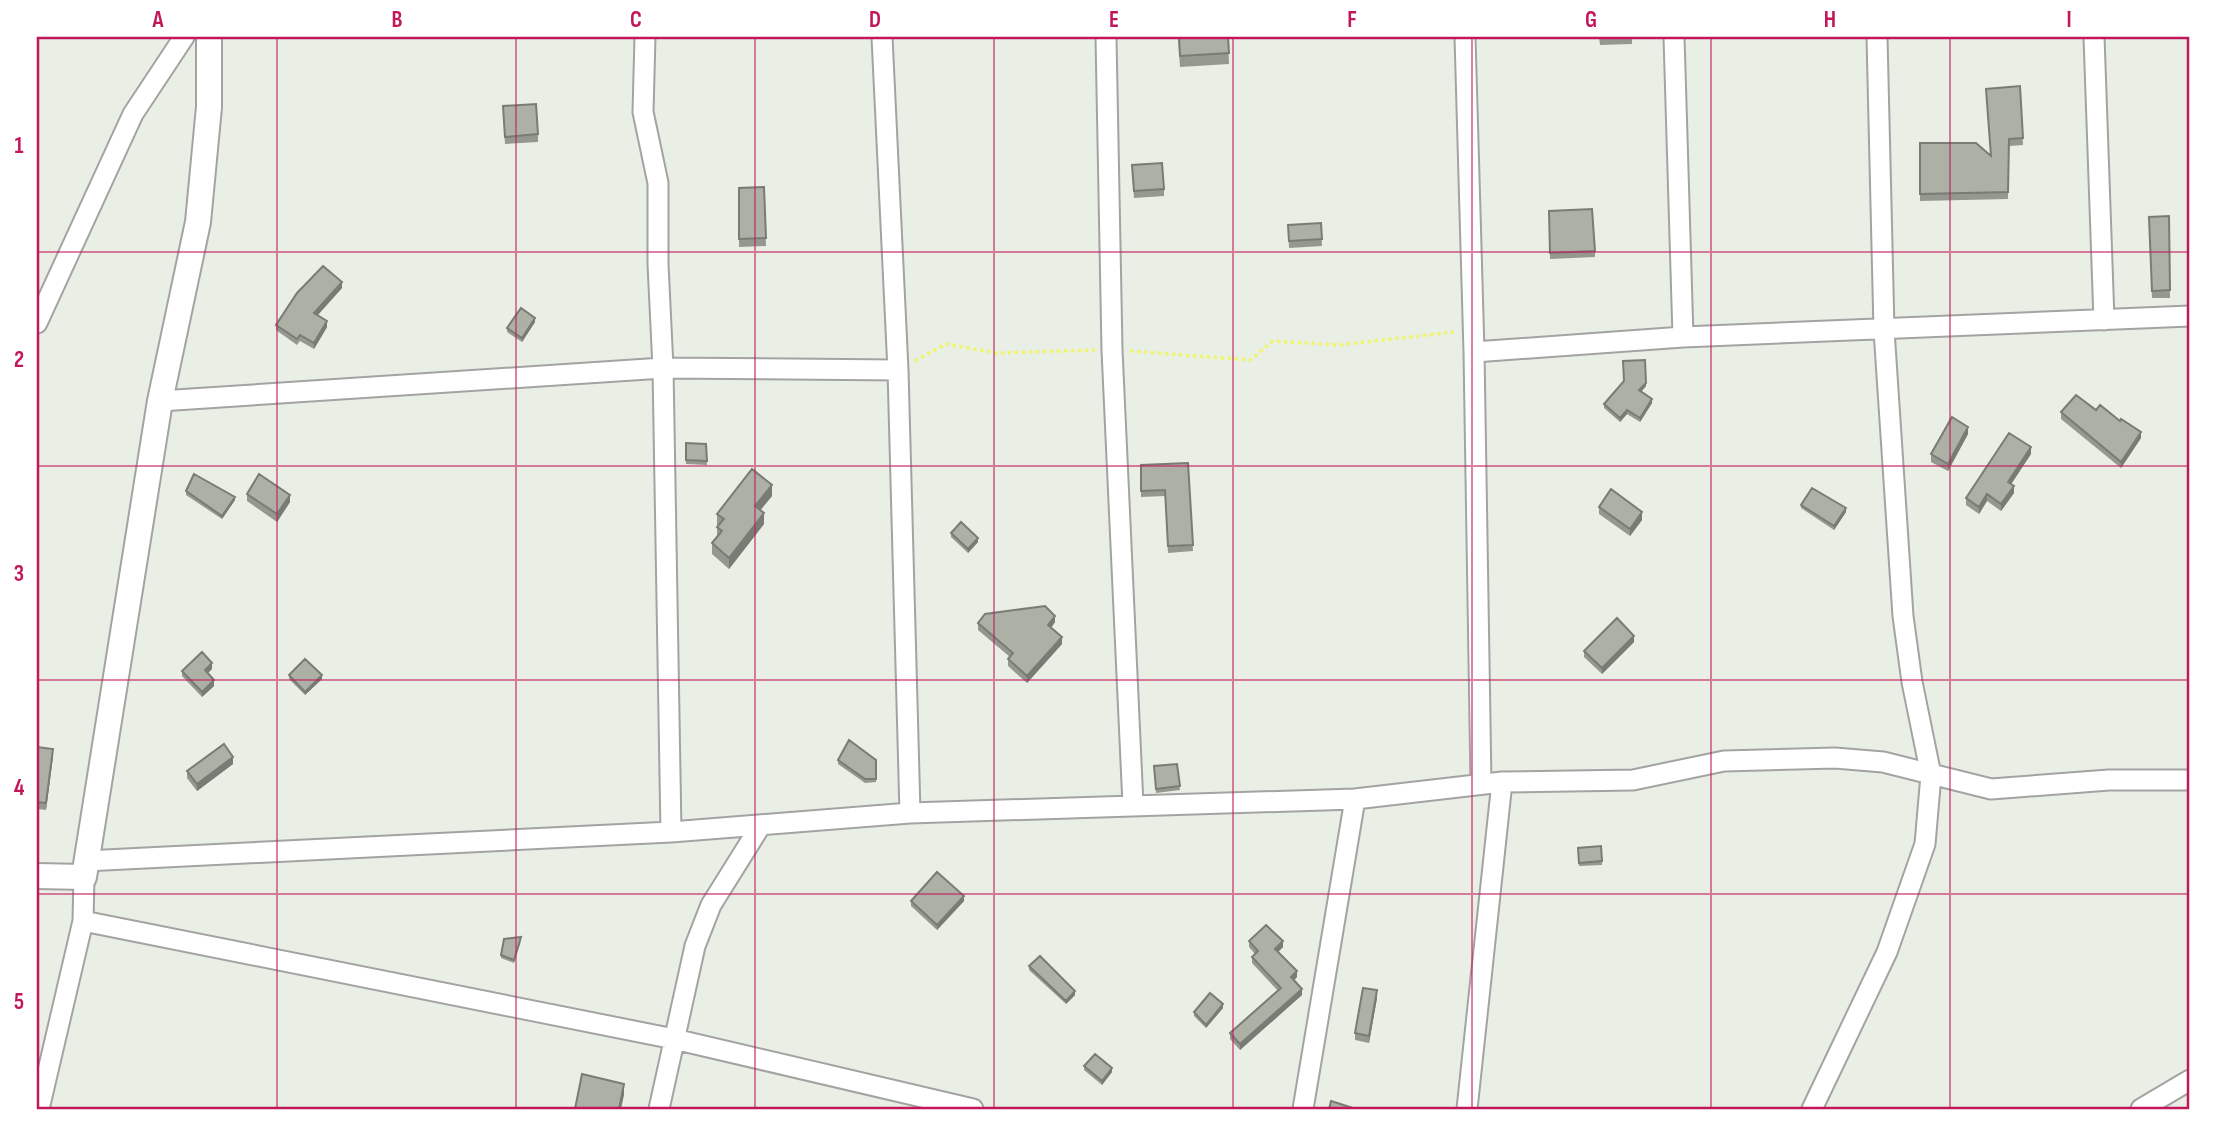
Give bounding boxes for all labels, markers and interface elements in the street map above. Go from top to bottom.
text: A [152,6,165,34]
text: B [392,6,403,34]
text: C [630,6,642,34]
text: D [869,6,881,34]
text: E [1109,6,1119,34]
text: F [1347,6,1357,34]
text: G [1585,6,1597,34]
text: H [1824,6,1836,34]
text: I [2066,6,2072,34]
text: 1 [14,132,24,160]
text: 2 [14,346,24,374]
text: 3 [14,560,24,588]
text: 4 [14,774,25,802]
text: 5 [14,988,24,1016]

